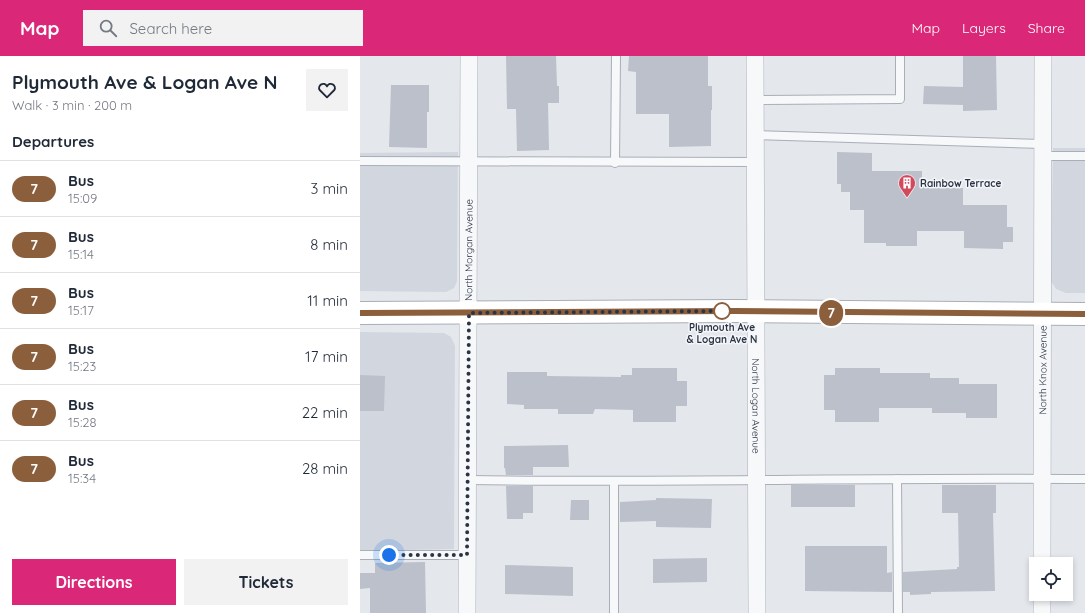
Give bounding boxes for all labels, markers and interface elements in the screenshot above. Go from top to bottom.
search box [83,10,363,46]
text: Map [20,16,59,40]
icon: search [97,17,119,39]
text: Search here [129,19,212,38]
text: Map [911,19,940,37]
text: Layers [962,19,1006,37]
text: Share [1028,19,1065,37]
button: heart [306,69,348,111]
text: Plymouth Ave & Logan Ave N [12,70,278,94]
text: Walk · 3 min · 200 m [12,97,132,113]
text: Departures [12,132,94,151]
text: Bus [68,171,94,190]
building icon: Rainbow Terrace [897,173,917,198]
place label: Rainbow Terrace [920,177,1002,190]
text: 3 min [310,179,348,198]
text: 7 [30,180,38,198]
text: 15:09 [68,190,97,206]
street label: North Morgan Avenue [462,199,475,301]
text: Bus [68,227,94,246]
text: 8 min [310,235,348,254]
text: 7 [30,236,38,254]
text: 15:14 [68,246,94,262]
text: Bus [68,283,94,302]
text: 11 min [307,291,348,310]
text: 7 [30,292,38,310]
line badge: 7 [818,300,844,326]
text: 15:17 [68,302,94,318]
marker: Plymouth Ave & Logan Ave N [713,302,731,320]
text: 7 [827,304,835,322]
place label: Plymouth Ave & Logan Ave N [687,321,757,346]
street label: North Knox Avenue [1036,325,1049,415]
text: Bus [68,339,94,358]
text: 17 min [305,347,348,366]
text: 7 [30,348,38,366]
text: 15:23 [68,358,96,374]
street label: North Logan Avenue [750,358,763,454]
text: Bus [68,395,94,414]
text: 22 min [302,403,348,422]
text: 7 [30,404,38,422]
text: 15:28 [68,414,97,430]
text: Bus [68,451,94,470]
text: 28 min [302,459,348,478]
text: 7 [30,460,38,478]
text: 15:34 [68,470,96,486]
your location [379,545,399,565]
map controls [1029,557,1073,601]
button: locate [1029,557,1073,601]
button: Directions [12,559,176,605]
button: Tickets [184,559,348,605]

